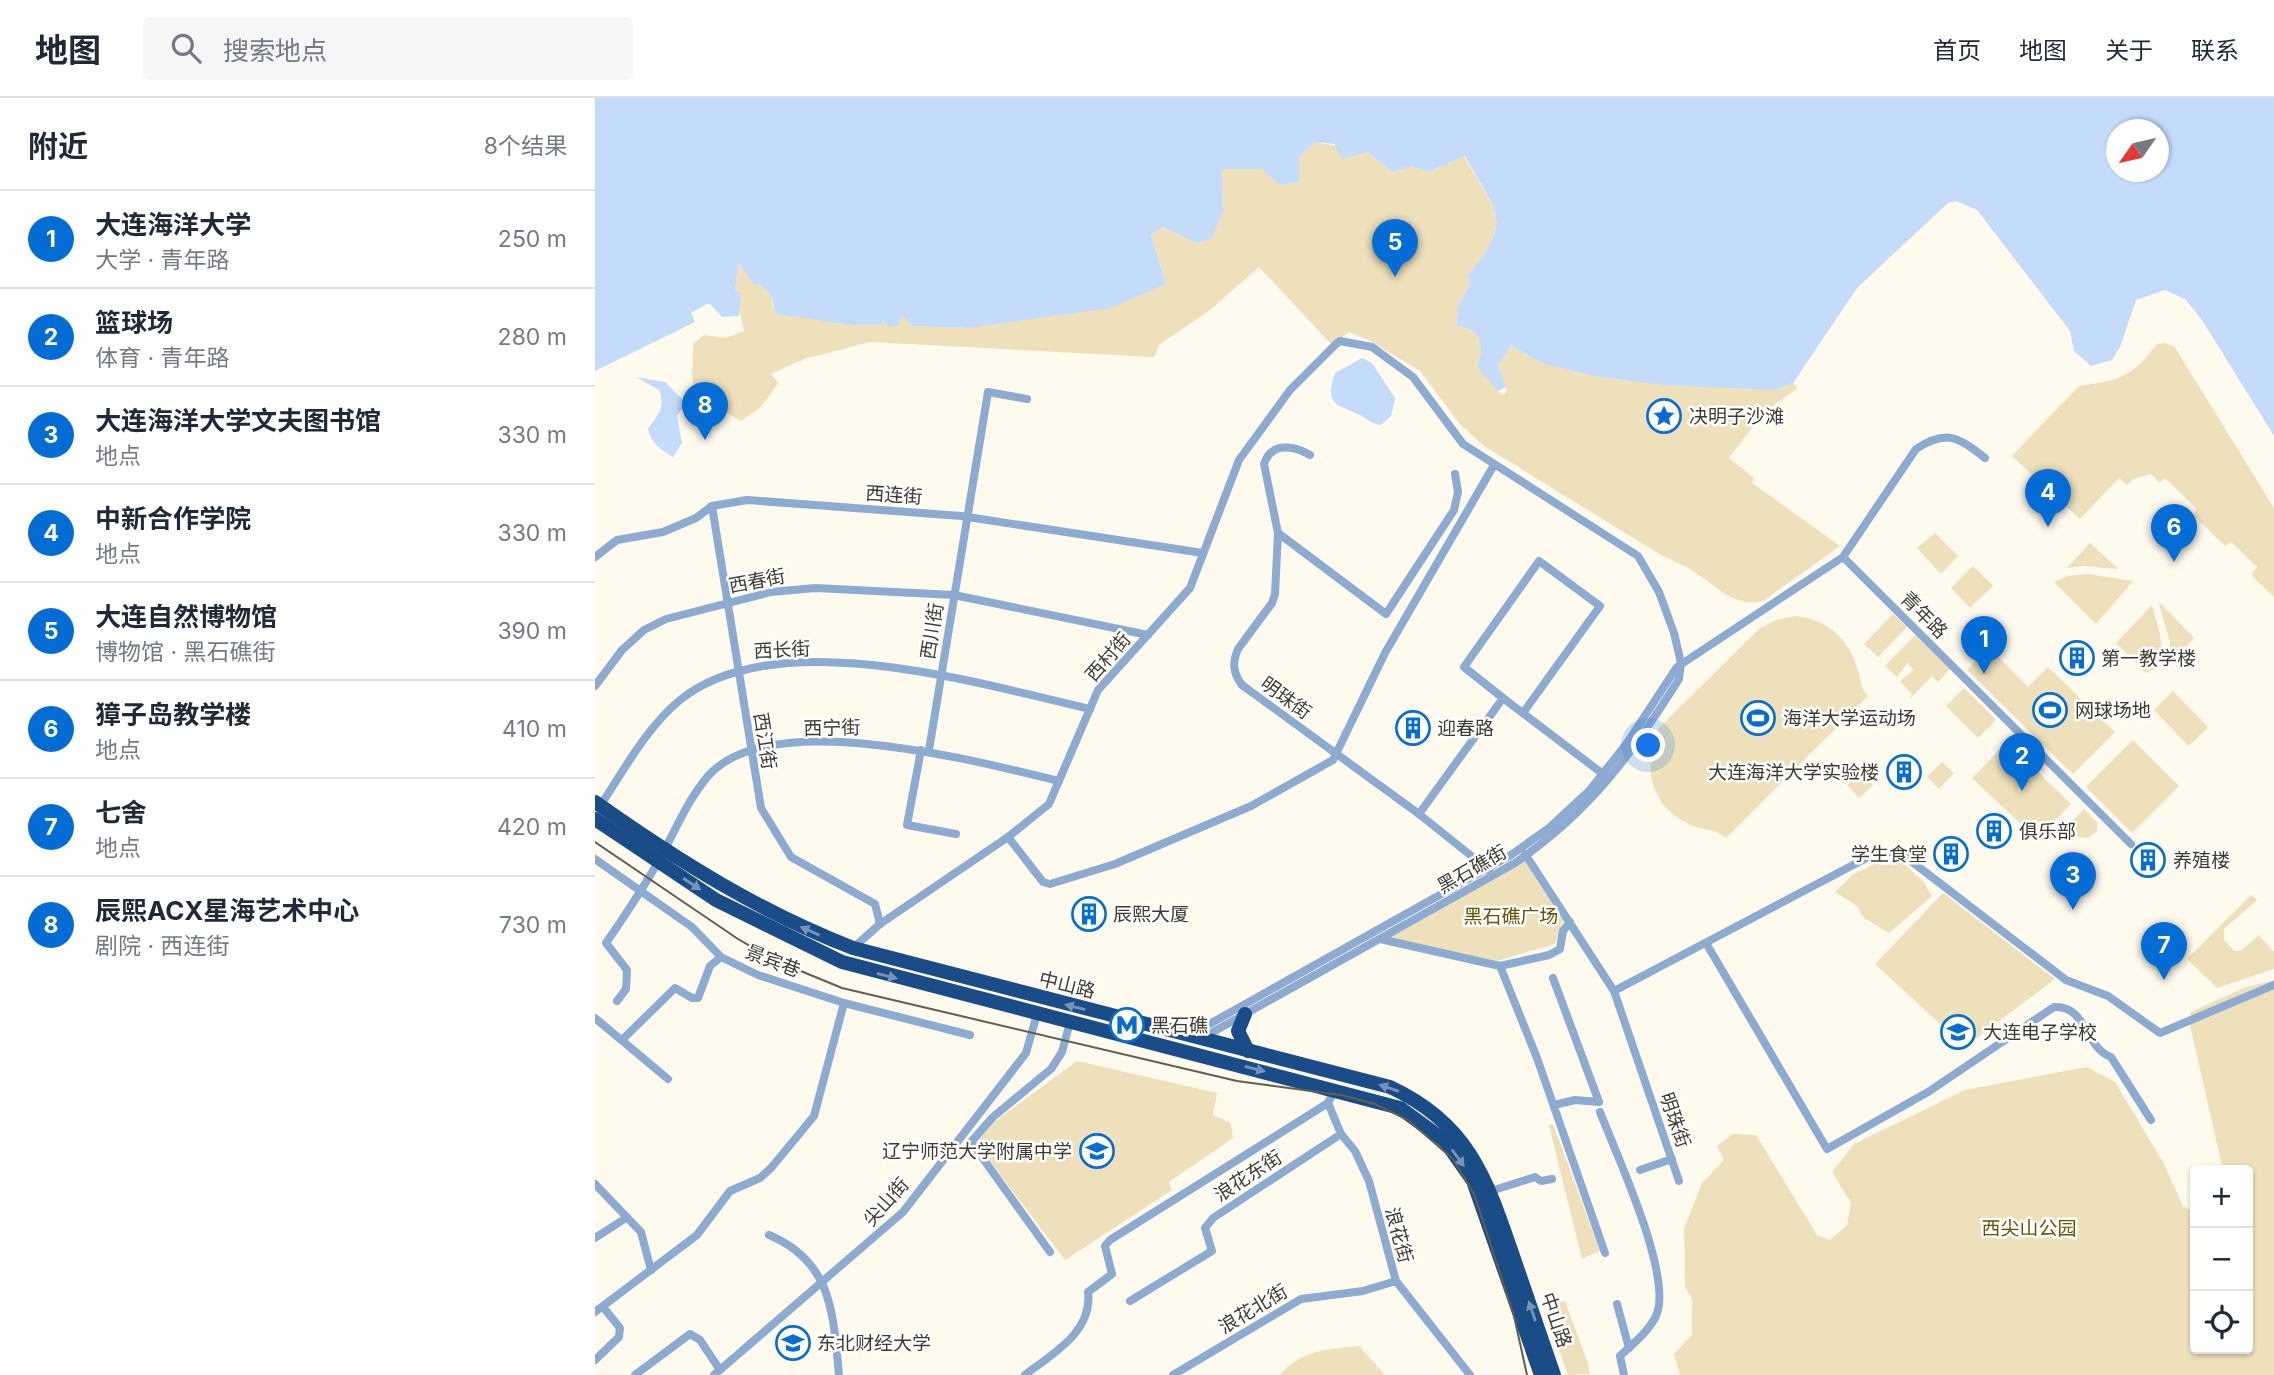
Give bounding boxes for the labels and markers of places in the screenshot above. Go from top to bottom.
pin: 5 [1372,219,1418,277]
pin: 8 [682,382,728,440]
place icon: 决明子沙滩 [1645,397,1683,435]
place label: 决明子沙滩 [1689,405,1784,428]
pin: 4 [2025,469,2071,527]
pin: 6 [2151,504,2197,562]
pin: 1 [1961,616,2007,674]
building icon: 第一教学楼 [2058,639,2096,677]
place label: 第一教学楼 [2101,647,2196,670]
sports icon: 网球场地 [2031,691,2069,729]
sports icon: 海洋大学运动场 [1739,699,1777,737]
place label: 网球场地 [2075,699,2151,722]
place label: 海洋大学运动场 [1783,707,1916,730]
building icon: 迎春路 [1394,709,1432,747]
place label: 迎春路 [1437,717,1494,740]
pin: 2 [1999,733,2045,791]
building icon: 大连海洋大学实验楼 [1885,753,1923,791]
place label: 大连海洋大学实验楼 [1708,761,1879,784]
building icon: 俱乐部 [1975,812,2013,850]
place label: 俱乐部 [2019,820,2076,843]
building icon: 学生食堂 [1932,835,1970,873]
building icon: 养殖楼 [2129,841,2167,879]
place label: 学生食堂 [1851,843,1927,866]
place label: 养殖楼 [2173,849,2230,872]
pin: 3 [2050,852,2096,910]
building icon: 辰熙大厦 [1070,895,1108,933]
place label: 辰熙大厦 [1113,903,1189,926]
pin: 7 [2141,922,2187,980]
metro station icon: 黑石礁 [1108,1006,1146,1044]
school or university icon: 大连电子学校 [1939,1013,1977,1051]
place label: 黑石礁 [1151,1014,1208,1037]
place label: 大连电子学校 [1983,1021,2097,1044]
school or university icon: 辽宁师范大学附属中学 [1078,1132,1116,1170]
place label: 辽宁师范大学附属中学 [882,1140,1072,1163]
school or university icon: 东北财经大学 [774,1324,812,1362]
place label: 东北财经大学 [817,1332,931,1355]

